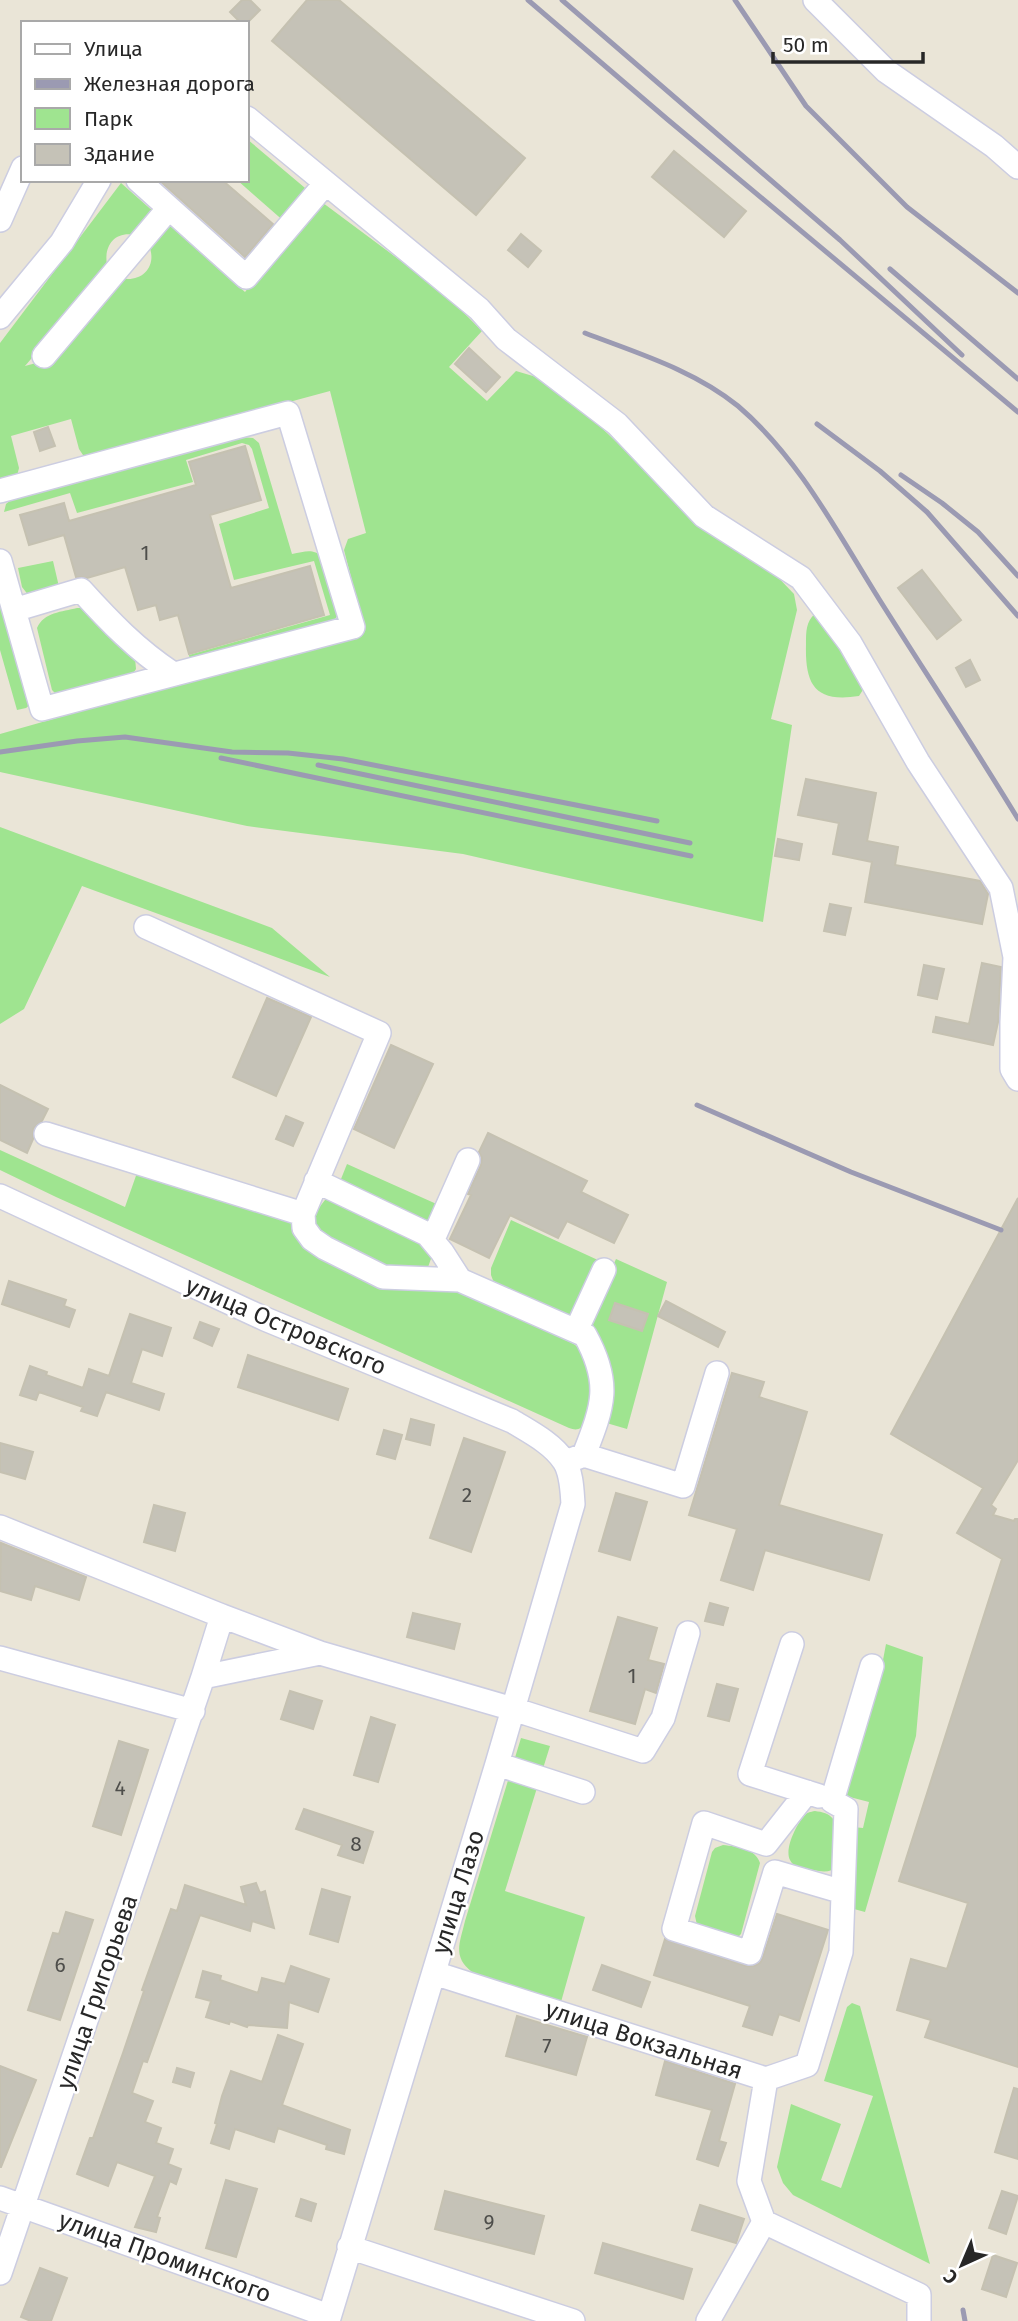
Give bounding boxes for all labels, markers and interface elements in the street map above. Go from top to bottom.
legend [21,21,248,182]
scale bar [773,21,923,65]
text: 50 m [783,32,829,58]
text: Улица [84,36,143,62]
text: Железная дорога [84,71,255,97]
text: Парк [84,106,133,132]
text: Здание [84,141,155,167]
house number: 1 [140,540,150,566]
street label: улица Островского [181,1271,391,1381]
house number: 2 [462,1482,472,1508]
house number: 1 [627,1663,637,1689]
house number: 4 [114,1775,126,1801]
street label: улица Лазо [426,1827,490,1957]
house number: 8 [350,1831,362,1857]
street label: улица Григорьева [51,1891,143,2093]
house number: 6 [54,1952,66,1978]
street label: улица Вокзальная [542,1995,746,2085]
house number: 7 [542,2033,552,2059]
street label: улица Проминского [55,2206,275,2308]
house number: 9 [483,2209,495,2235]
north arrow [927,2230,997,2300]
text: С [939,2265,962,2289]

